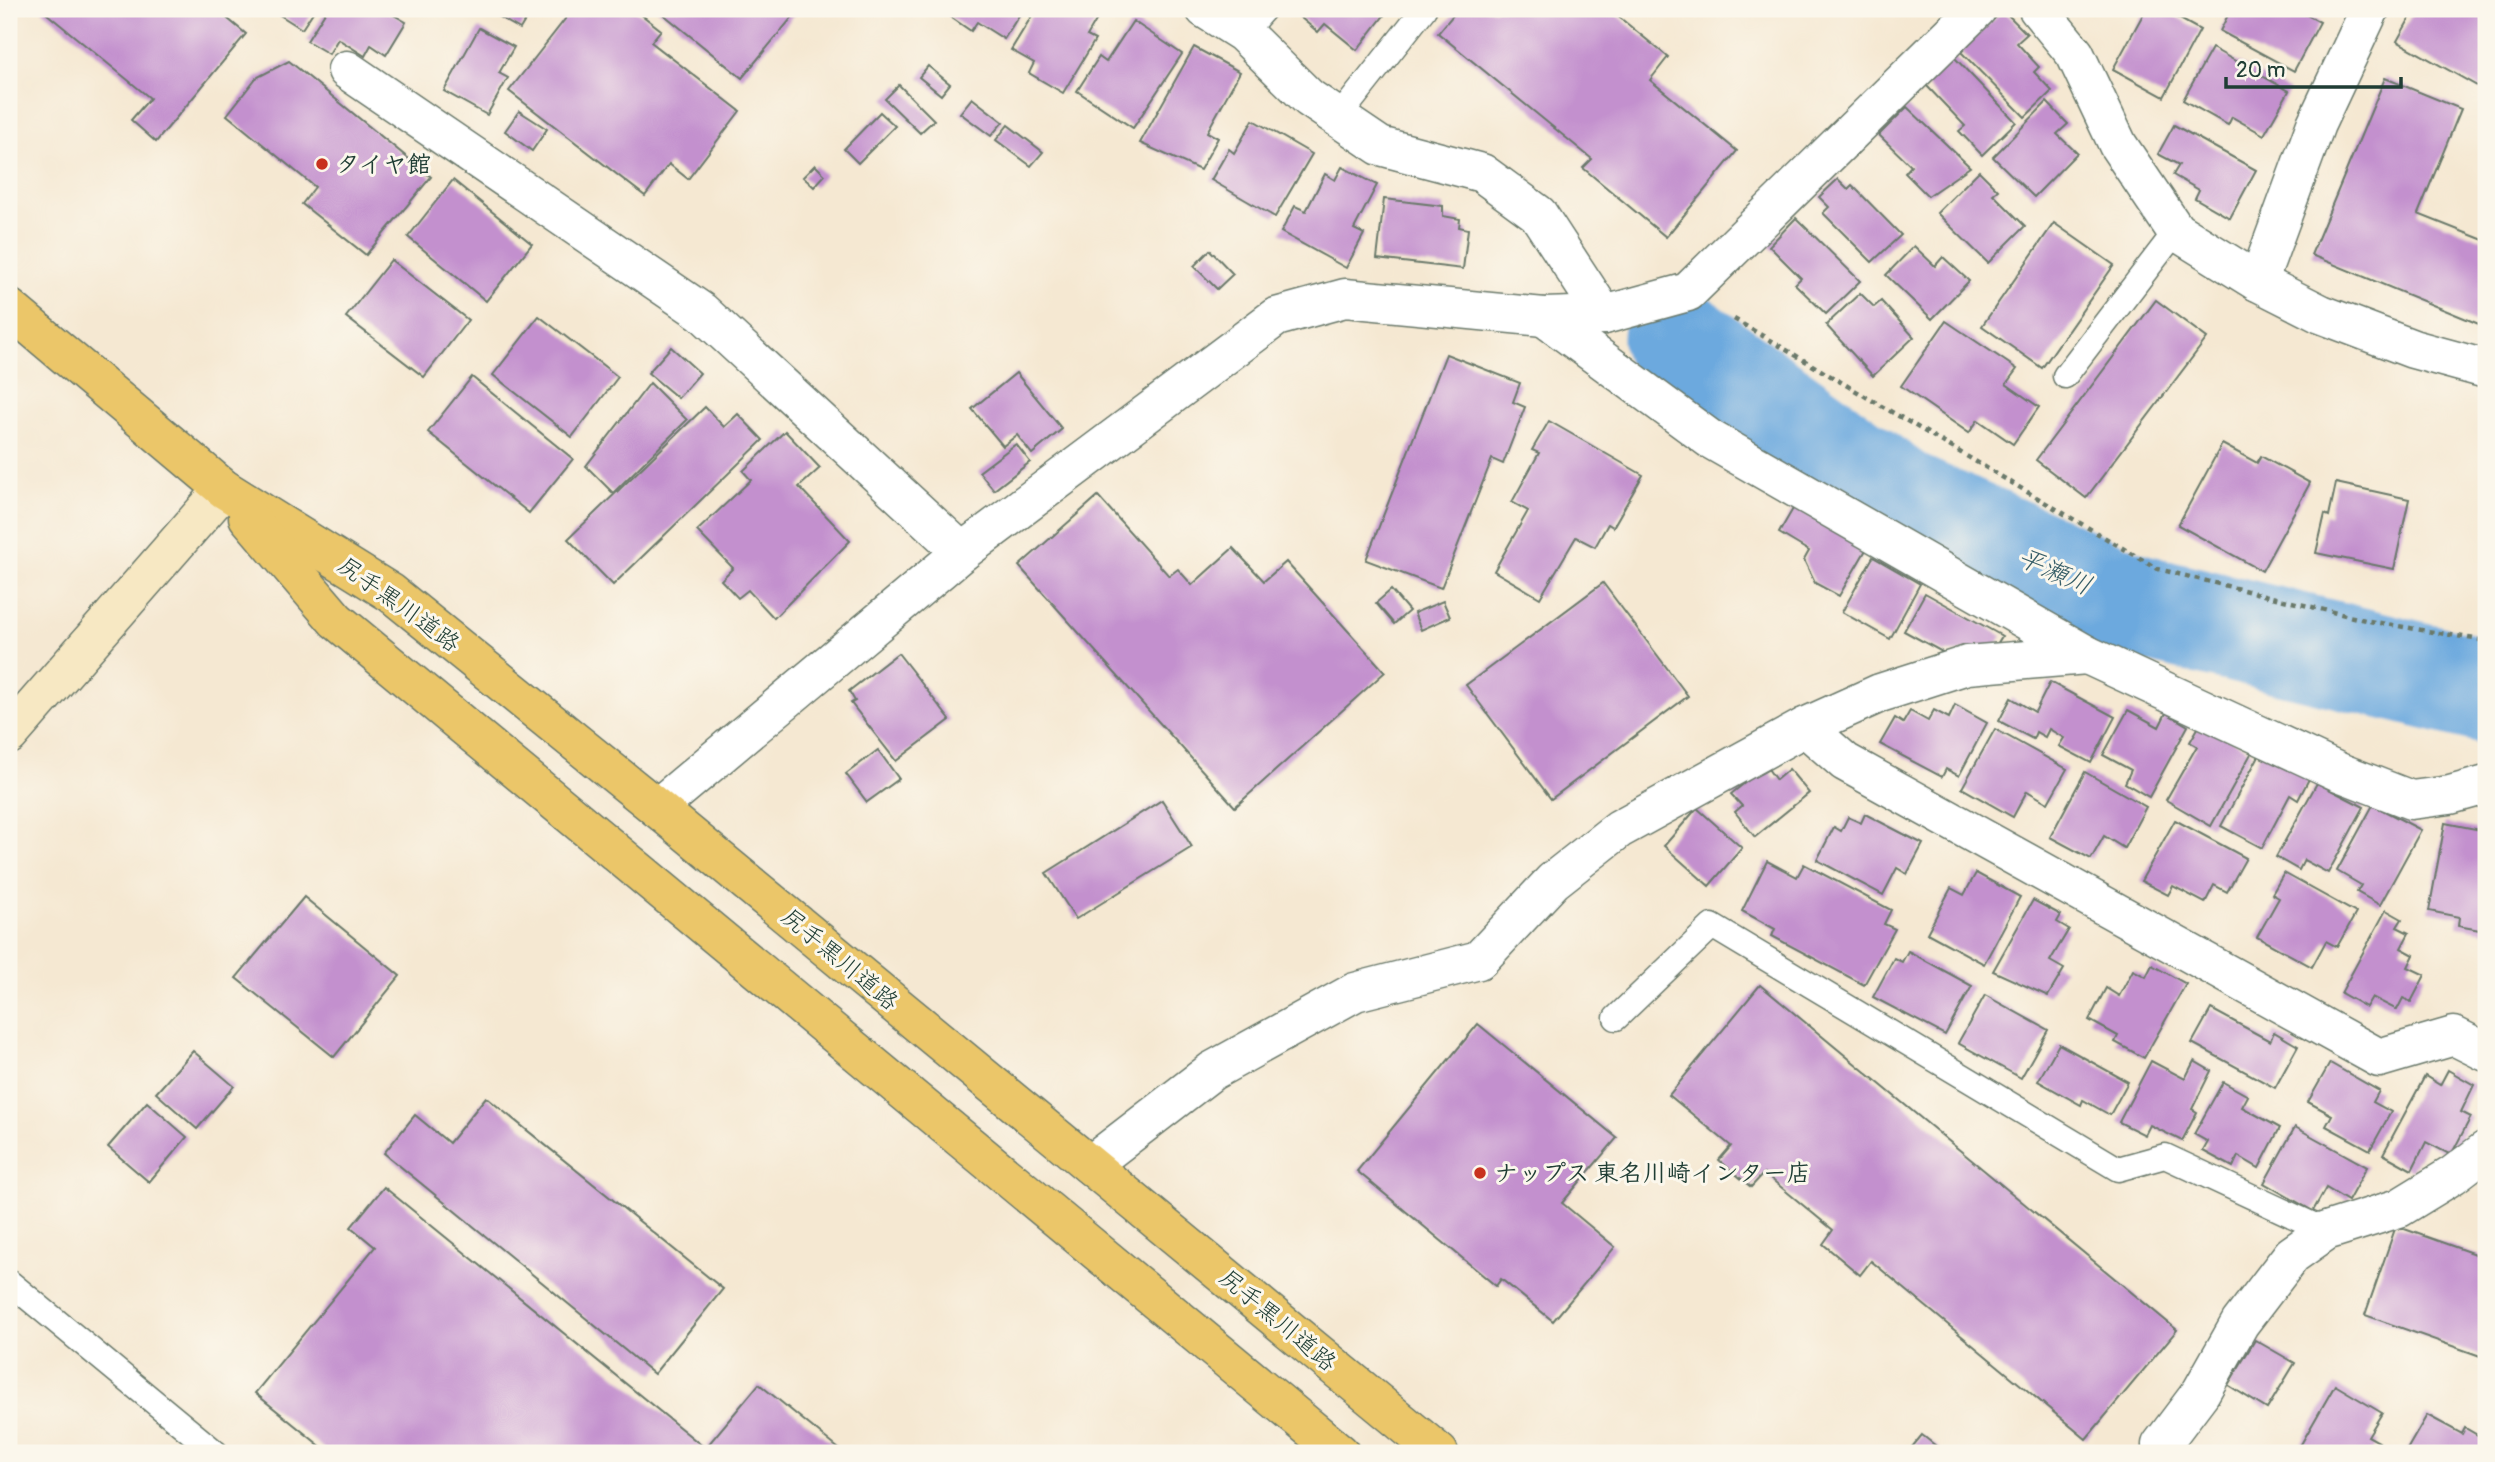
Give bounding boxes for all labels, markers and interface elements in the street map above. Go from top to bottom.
scale bar [2226,46,2400,90]
text: 20 m [2236,57,2285,84]
place label: タイヤ館 [336,150,431,179]
marker: タイヤ館 [314,156,330,172]
water label: 平瀬川 [2012,541,2097,602]
street label: 尻手黒川道路 [332,550,465,658]
street label: 尻手黒川道路 [775,902,904,1017]
place label: ナップス 東名川崎インター店 [1494,1159,1811,1188]
marker: ナップス 東名川崎インター店 [1472,1165,1488,1181]
street label: 尻手黒川道路 [1213,1263,1342,1378]

